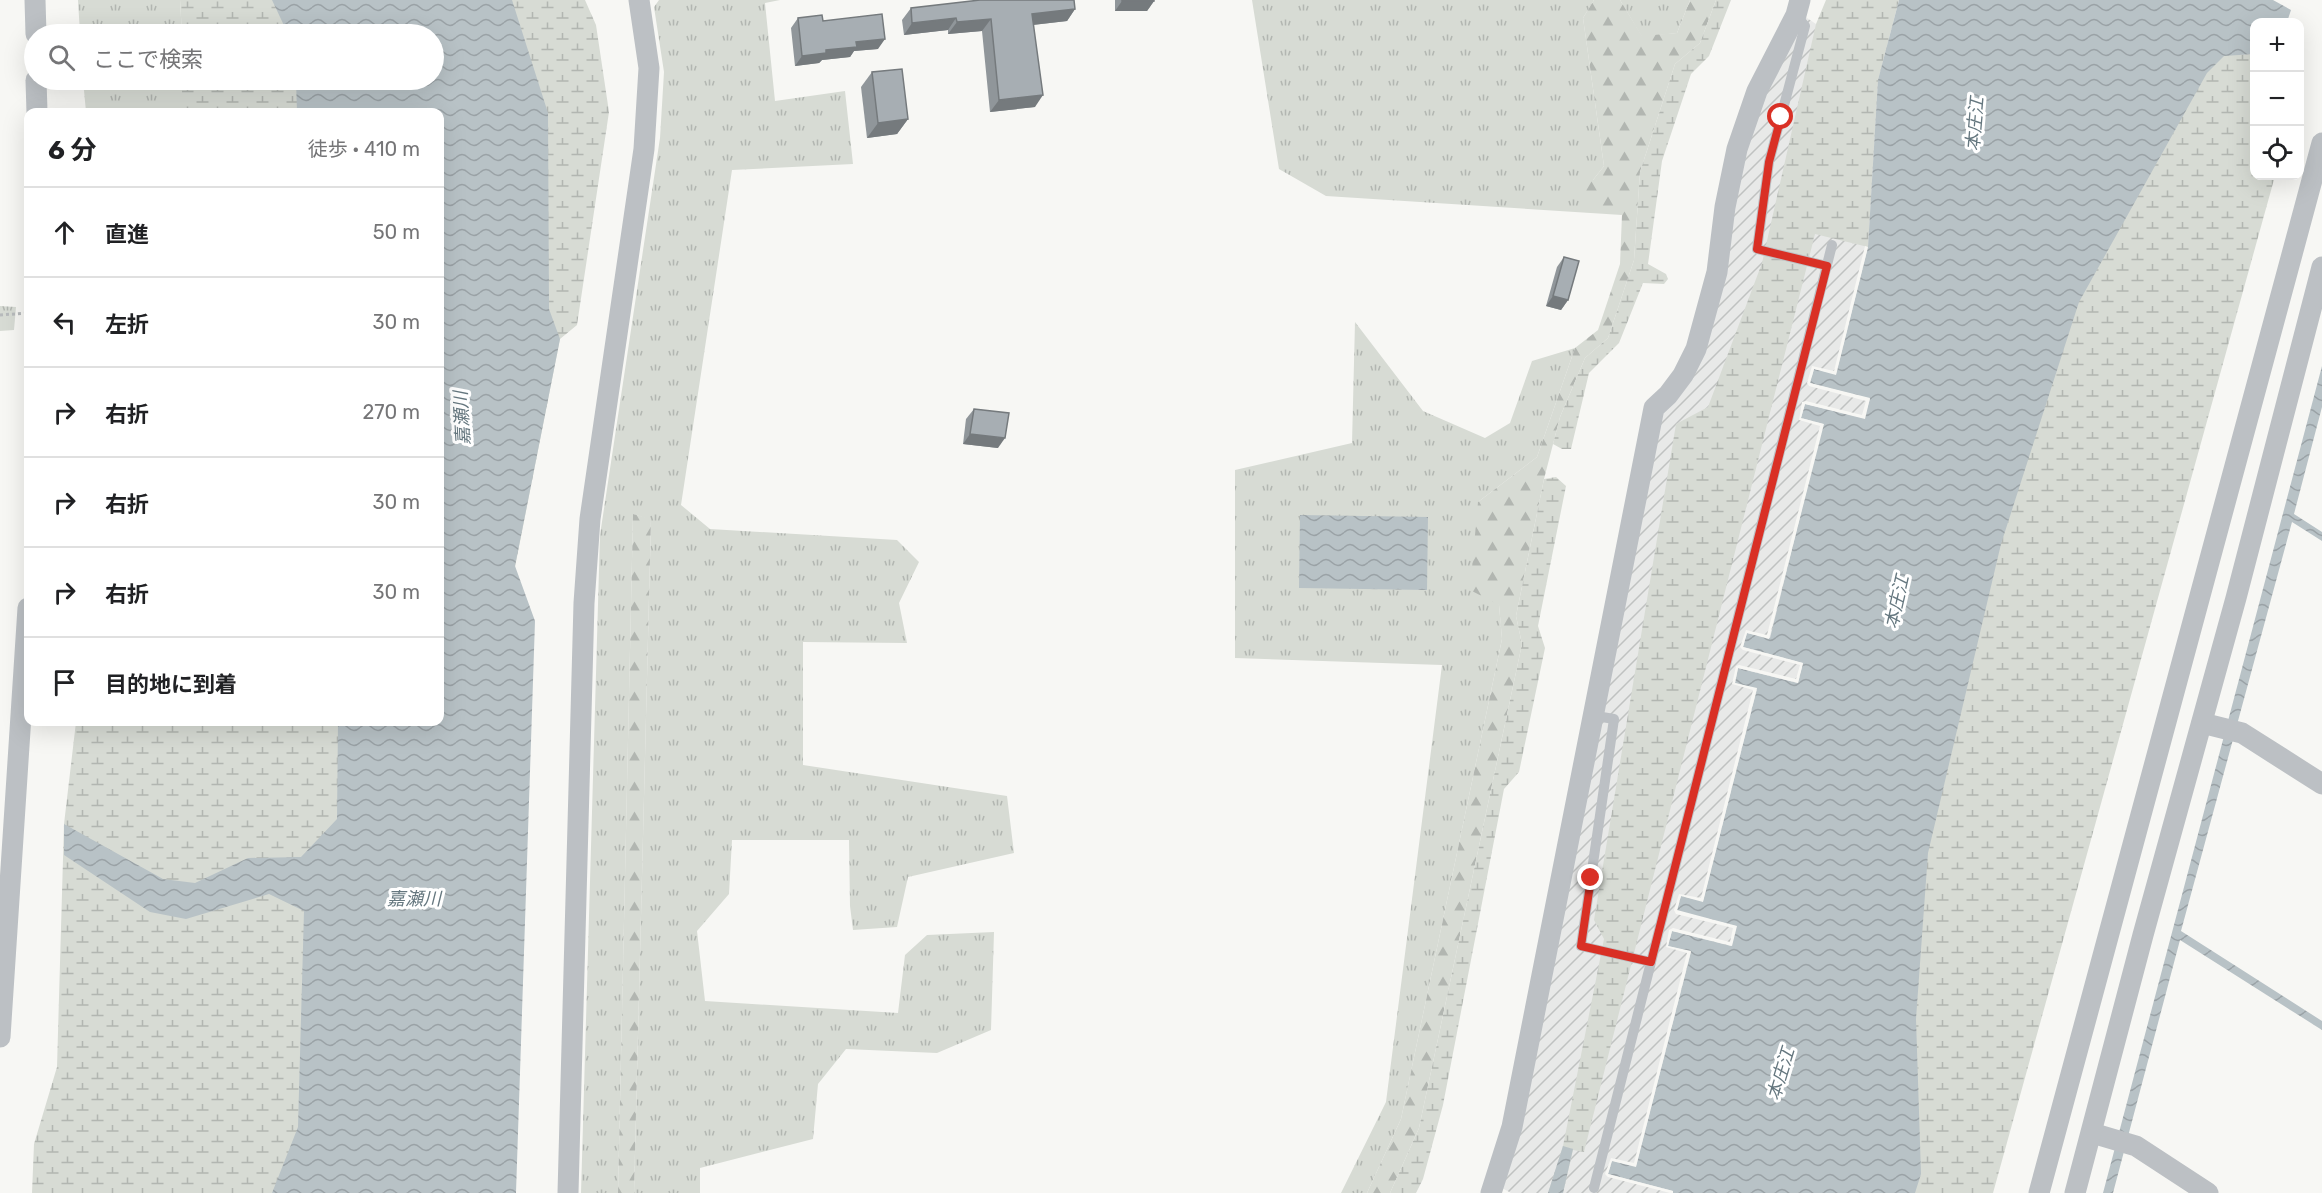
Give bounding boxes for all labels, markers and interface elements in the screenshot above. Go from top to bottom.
map controls [2250,18,2304,180]
button: + [2250,18,2304,72]
search box [24,24,444,90]
icon: search [45,41,78,74]
text: ここで検索 [93,46,203,73]
button: − [2250,72,2304,126]
water label: 本庄江 [1962,94,1988,152]
route start [1767,103,1793,129]
button: locate [2250,126,2304,180]
text: 6 分 [48,135,96,166]
text: 徒歩 · 410 m [308,137,420,161]
icon: ahead [48,216,81,249]
text: 50 m [373,220,420,244]
text: 直進 [105,221,149,248]
icon: left [48,306,81,339]
text: 30 m [373,310,420,334]
text: 左折 [105,311,149,338]
water label: 嘉瀬川 [449,388,474,446]
icon: right [48,396,81,429]
text: 270 m [363,400,420,424]
text: 右折 [105,401,149,428]
icon: right [48,486,81,519]
text: 30 m [373,490,420,514]
text: 右折 [105,491,149,518]
water label: 本庄江 [1880,571,1914,631]
icon: right [48,576,81,609]
text: 30 m [373,580,420,604]
text: 右折 [105,581,149,608]
icon: arrive [48,666,81,699]
text: 目的地に到着 [105,671,237,698]
route end [1577,864,1603,890]
water label: 嘉瀬川 [387,888,443,910]
water label: 本庄江 [1763,1043,1800,1103]

